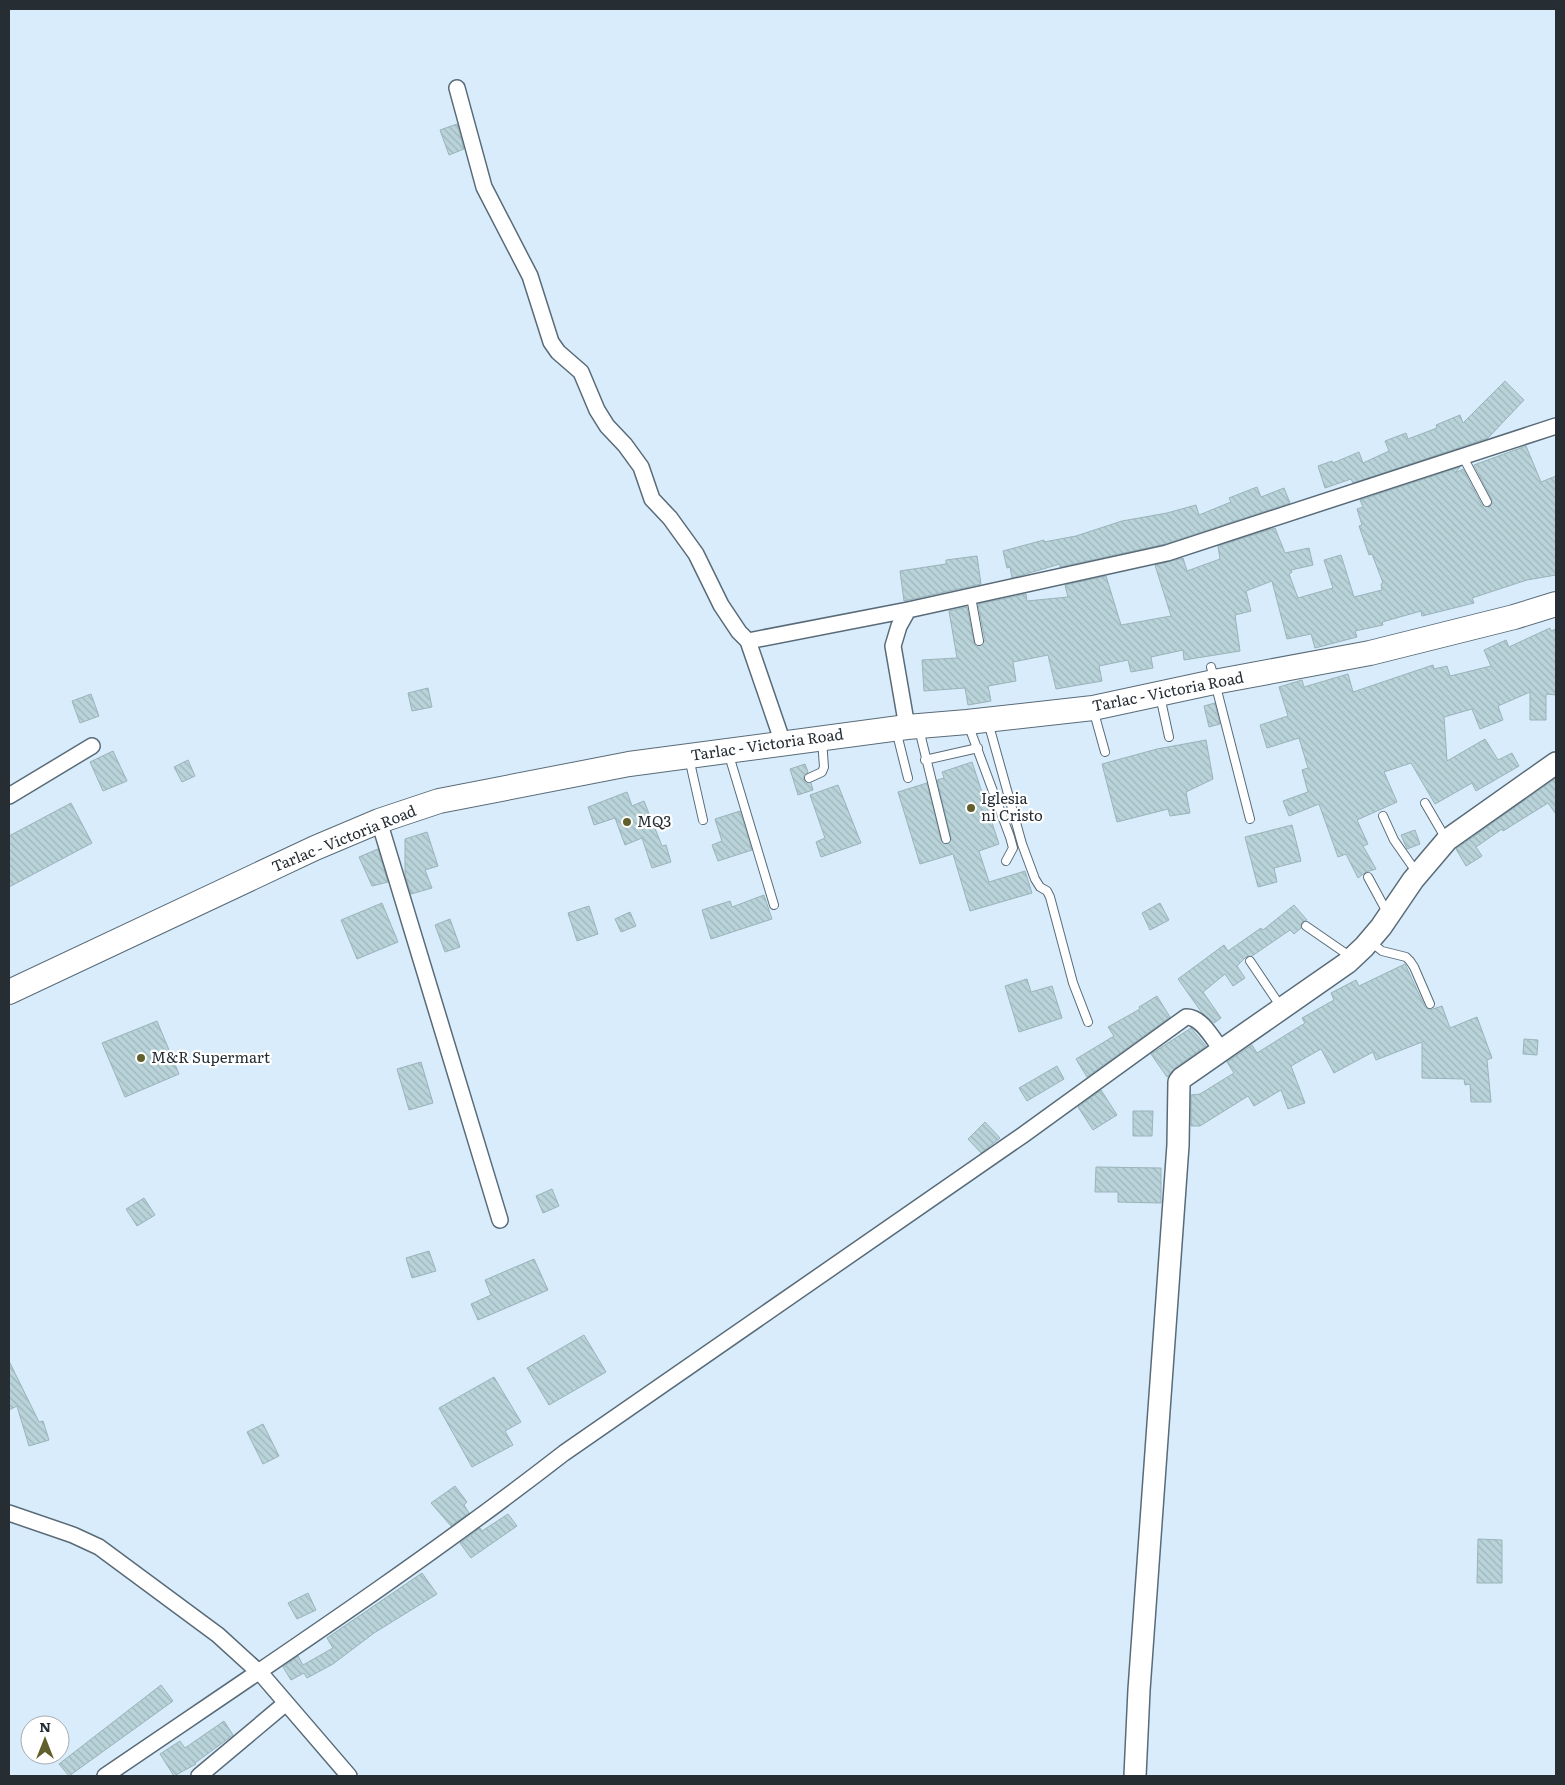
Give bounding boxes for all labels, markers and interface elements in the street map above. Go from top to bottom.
street label: Tarlac - Victoria Road [1090,665,1246,717]
street label: Tarlac - Victoria Road [689,721,845,766]
place label: Iglesia ni Cristo [981,786,1043,826]
street label: Tarlac - Victoria Road [268,798,419,877]
marker: Iglesia ni Cristo [965,802,977,814]
place label: MQ3 [637,809,671,832]
marker: MQ3 [621,816,633,828]
place label: M&R Supermart [151,1045,270,1068]
marker: M&R Supermart [135,1052,147,1064]
north arrow [20,1715,70,1765]
text: N [39,1716,51,1736]

